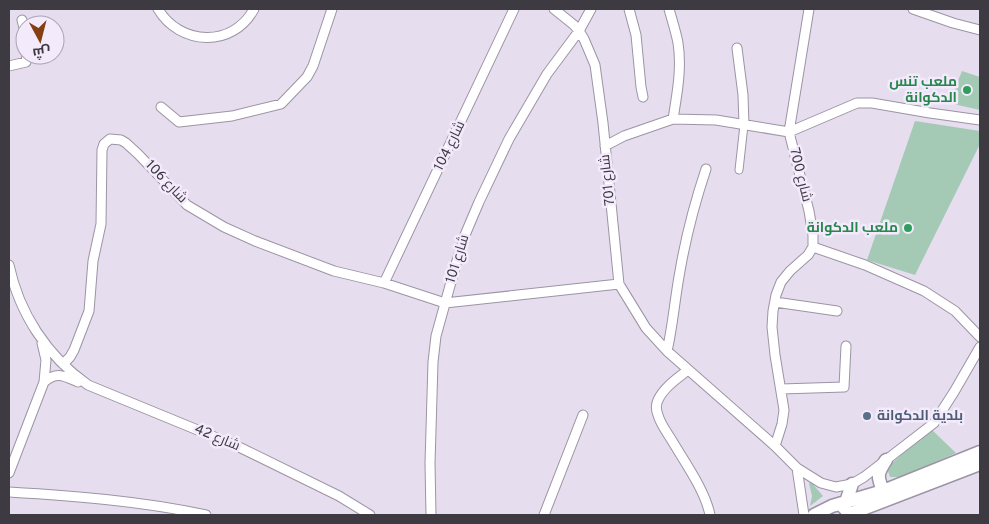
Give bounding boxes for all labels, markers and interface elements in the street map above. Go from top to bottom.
north arrow [15,15,65,65]
text: ش [31,42,51,62]
place label: ملعب تنس الدكوانة [889,74,957,107]
marker: ملعب تنس الدكوانة [961,84,973,96]
street label: شارع 104 [431,118,469,174]
street label: شارع 700 [785,146,815,204]
street label: شارع 701 [597,153,619,207]
street label: شارع 106 [141,157,191,207]
place label: ملعب الدكوانة [807,220,898,237]
marker: ملعب الدكوانة [902,222,914,234]
street label: شارع 101 [443,233,473,285]
place label: بلدية الدكوانة [877,408,963,425]
marker: بلدية الدكوانة [861,410,873,422]
street label: شارع 42 [192,421,242,455]

